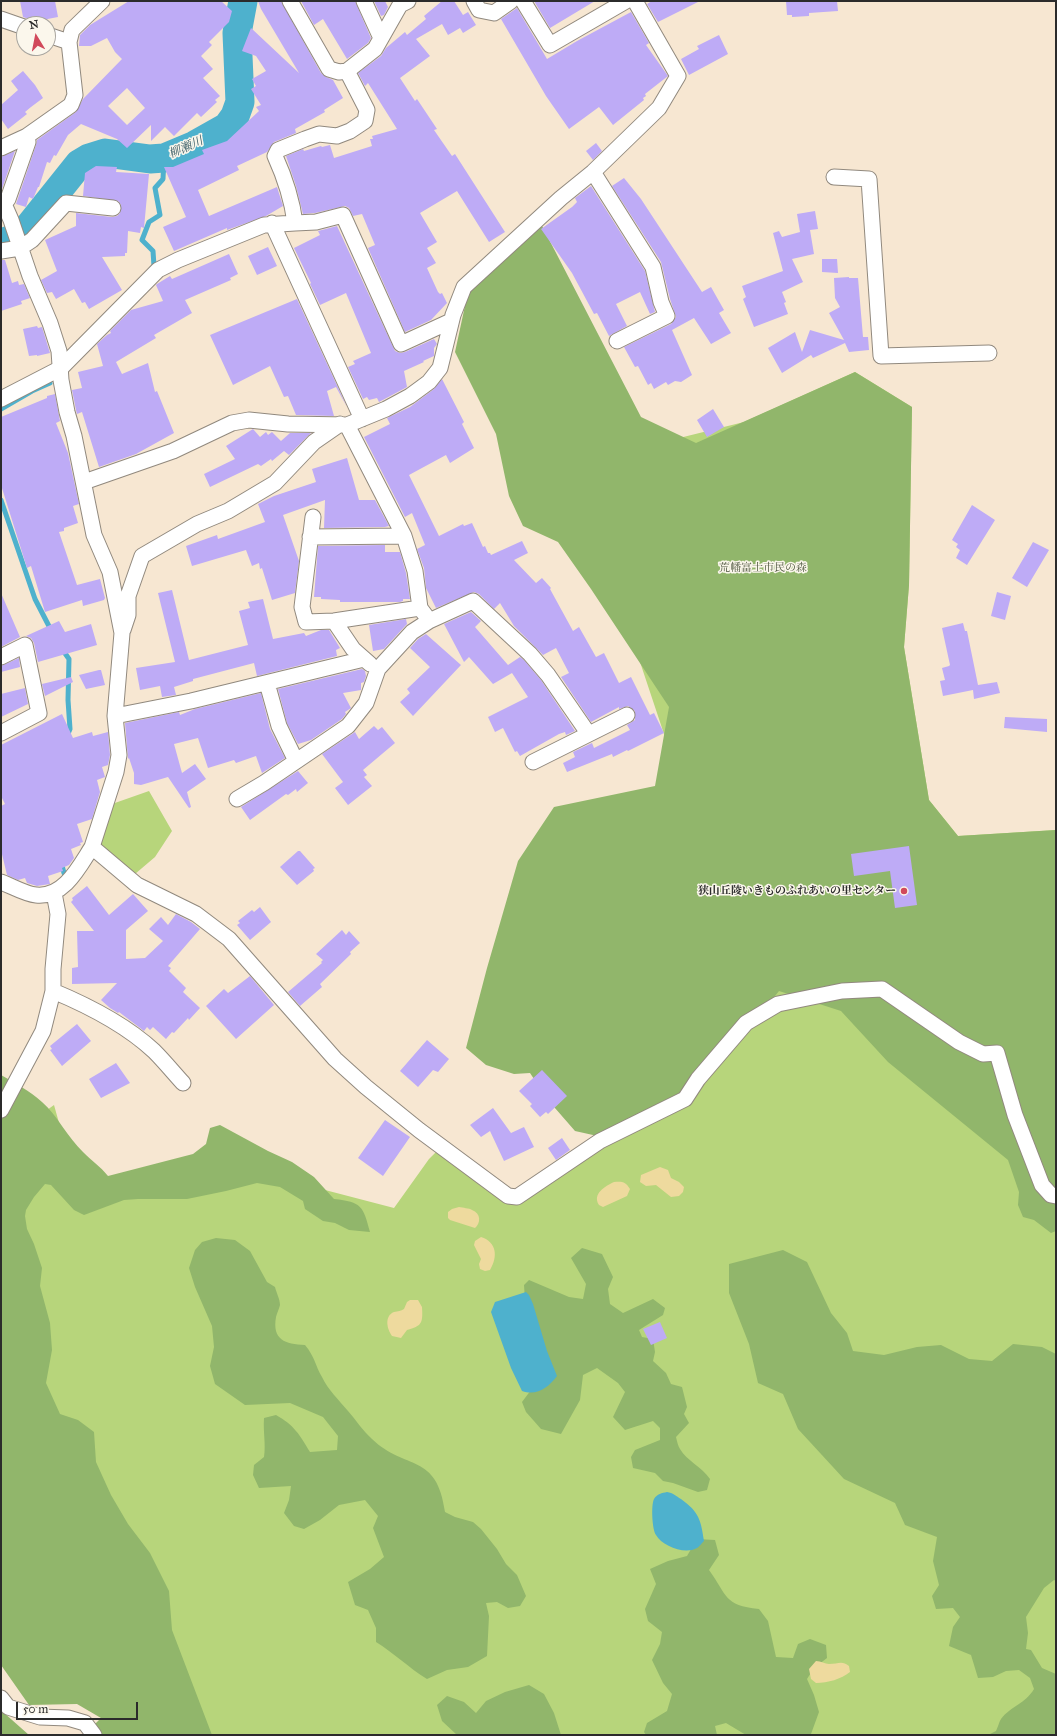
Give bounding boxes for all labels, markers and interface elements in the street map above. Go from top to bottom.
north arrow [16,16,56,56]
text: N [28,17,40,32]
water label: 柳瀬川 [167,134,205,162]
park label: 荒幡富士市民の森 [719,561,807,575]
place label: 狭山丘陵いきものふれあいの里センター [698,884,896,898]
marker: 狭山丘陵いきものふれあいの里センター [899,886,909,896]
scale bar [18,1694,140,1720]
text: 50 m [23,1702,48,1716]

